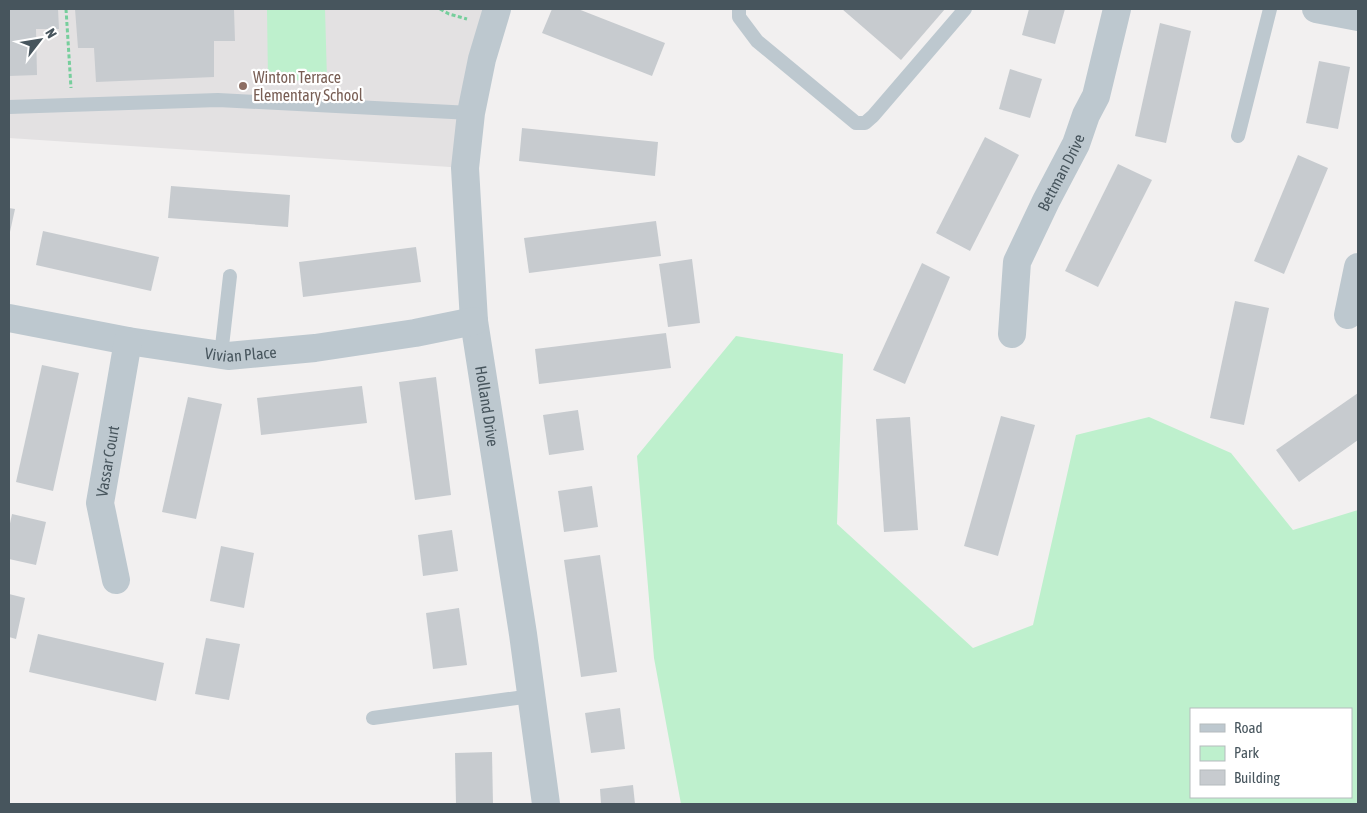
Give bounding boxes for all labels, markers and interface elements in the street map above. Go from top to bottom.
north arrow [15,15,65,65]
text: N [42,26,60,41]
place label: Winton Terrace Elementary School [253,68,364,105]
marker: Winton Terrace Elementary School [237,80,249,92]
street label: Bettman Drive [1034,132,1088,214]
street label: Vivian Place [204,343,277,365]
street label: Holland Drive [472,364,503,448]
street label: Vassar Court [92,424,122,498]
legend [1190,708,1352,798]
text: Road [1234,719,1263,736]
text: Park [1234,744,1259,761]
text: Building [1234,769,1280,786]

